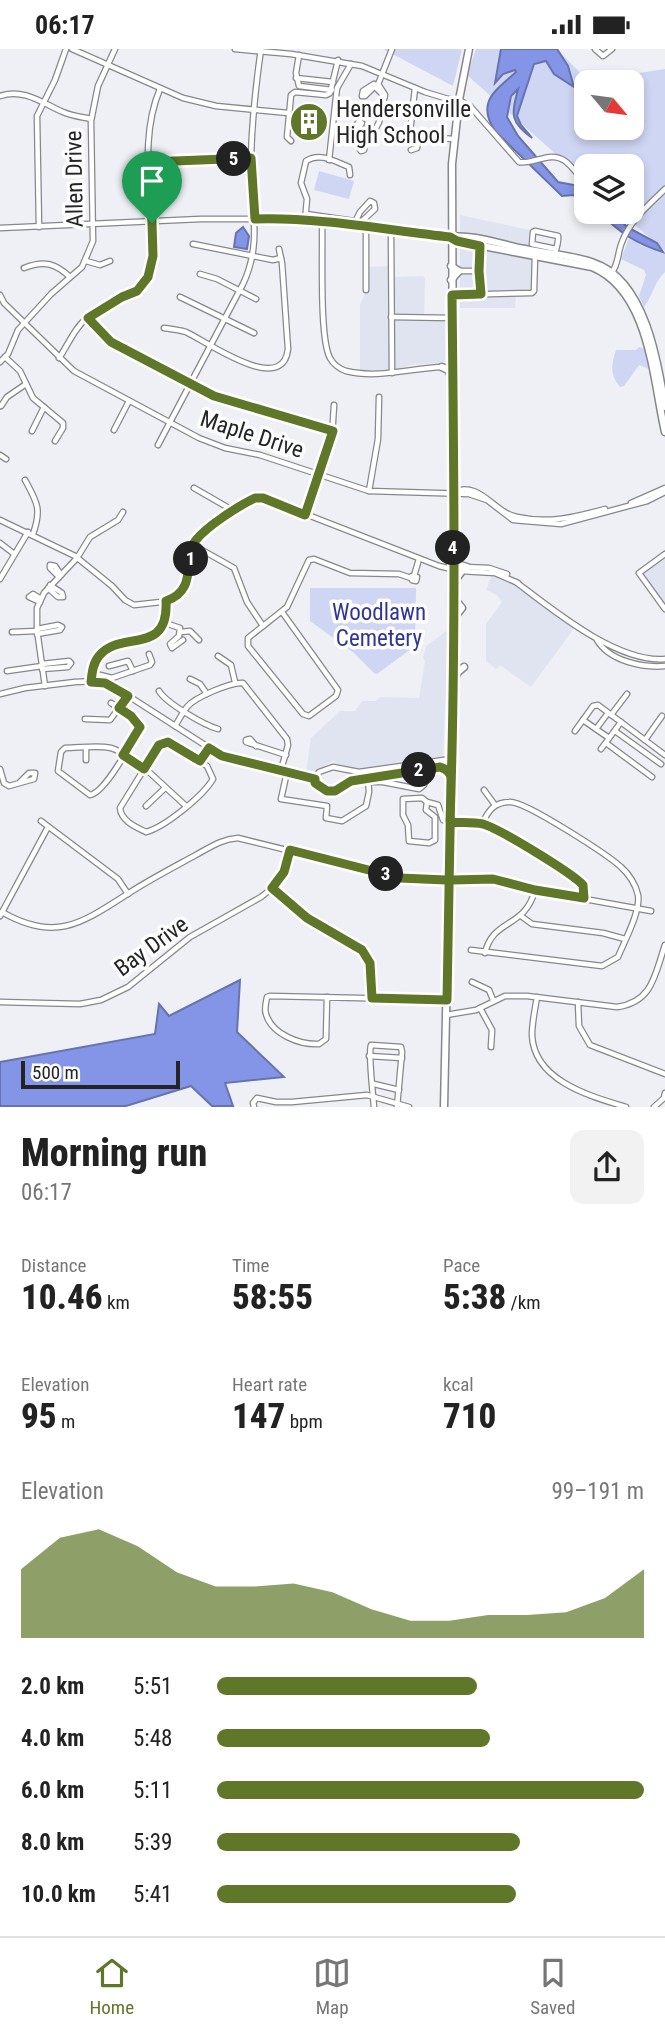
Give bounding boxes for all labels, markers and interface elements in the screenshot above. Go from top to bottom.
text: 06:17 [35,10,95,40]
north arrow [574,70,644,140]
map controls [574,70,644,224]
place label: Hendersonville High School [336,96,471,149]
building icon: Hendersonville High School [288,101,330,143]
street label: Allen Drive [60,130,89,228]
pin: 5 [216,141,252,177]
text: 5 [229,147,238,170]
pin [122,151,182,223]
button: layers [574,154,644,224]
icon: arrive [133,162,171,200]
street label: Maple Drive [197,405,307,464]
pin: 4 [435,531,470,565]
text: 4 [448,536,457,559]
pin: 1 [174,541,208,577]
text: 1 [186,547,195,570]
park label: Woodlawn Cemetery [332,599,426,652]
pin: 2 [402,753,436,787]
text: 2 [414,758,423,781]
pin: 3 [368,857,404,891]
text: 3 [381,862,390,885]
street label: Bay Drive [109,911,193,982]
scale bar [21,1057,180,1089]
text: 500 m [32,1061,79,1084]
button: share [570,1130,644,1204]
text: Morning run [21,1131,207,1175]
text: 06:17 [21,1179,72,1206]
text: Distance [21,1254,86,1277]
text: Time [232,1254,269,1277]
text: Pace [443,1254,480,1277]
text: 10.46 [21,1277,103,1318]
text: 58:55 [232,1277,313,1318]
text: 5:38 [443,1277,506,1318]
text: km [103,1291,130,1314]
text: /km [506,1291,541,1314]
text: Elevation [21,1373,89,1396]
text: Heart rate [232,1373,307,1396]
text: kcal [443,1373,474,1396]
text: 95 [21,1396,57,1437]
text: 147 [232,1396,285,1437]
text: 710 [443,1396,496,1437]
text: m [57,1410,75,1433]
text: bpm [285,1410,323,1433]
text: Elevation [21,1478,104,1505]
text: 99–191 m [551,1478,644,1505]
text: 2.0 km [21,1673,84,1700]
text: 5:51 [133,1673,172,1700]
text: 4.0 km [21,1725,84,1752]
text: 5:48 [133,1725,172,1752]
text: 6.0 km [21,1777,84,1804]
text: 5:11 [133,1777,172,1804]
text: 8.0 km [21,1829,84,1856]
text: 5:39 [133,1829,172,1856]
text: 10.0 km [21,1881,96,1908]
text: 5:41 [133,1881,172,1908]
tab: Home [90,1954,134,2019]
tab: Map [313,1954,351,2019]
tab: Saved [530,1954,575,2019]

